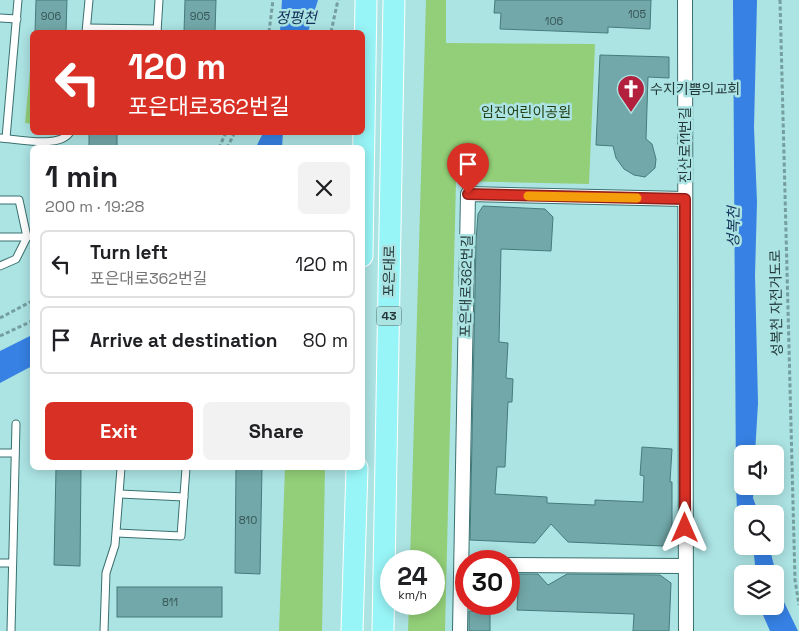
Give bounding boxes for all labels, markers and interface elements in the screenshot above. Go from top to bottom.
house number: 105 [628,7,647,21]
water label: 정평천 [275,8,319,27]
house number: 906 [41,9,62,23]
house number: 905 [190,9,211,23]
house number: 106 [545,14,563,28]
text: 120 m [128,45,226,89]
icon: left [45,50,110,115]
church icon: 수지기쁨의교회 [616,74,646,113]
place label: 수지기쁨의교회 [650,80,740,98]
text: 포은대로362번길 [128,92,289,120]
park label: 임진어린이공원 [481,103,571,121]
street label: 진산로11번길 [676,107,694,183]
pin [447,143,489,194]
icon: arrive [454,150,482,178]
text: 1 min [45,157,118,196]
button: close [298,162,350,214]
text: 200 m · 19:28 [45,196,144,217]
water label: 성복천 [723,204,743,248]
street label: 포은대로362번길 [456,234,476,338]
text: Turn left [90,240,168,265]
street label: 포은대로 [380,245,398,297]
street label: 성복천 자전거도로 [766,249,786,356]
icon: left [47,250,75,278]
text: 120 m [295,252,348,277]
text: 포은대로362번길 [90,268,207,289]
road number: 43 [376,306,402,326]
icon: arrive [47,326,75,354]
text: Arrive at destination [90,328,278,353]
text: 80 m [303,328,348,353]
button: Exit [45,402,193,460]
button: Share [203,402,350,460]
map controls [734,445,784,615]
button: sound [734,445,784,495]
position arrow [658,501,710,553]
button: search [734,505,784,555]
house number: 810 [239,513,257,527]
speed limit sign: 30 [455,550,520,615]
text: 24 [397,560,428,592]
button: layers [734,565,784,615]
text: km/h [398,587,427,603]
house number: 811 [162,595,178,609]

